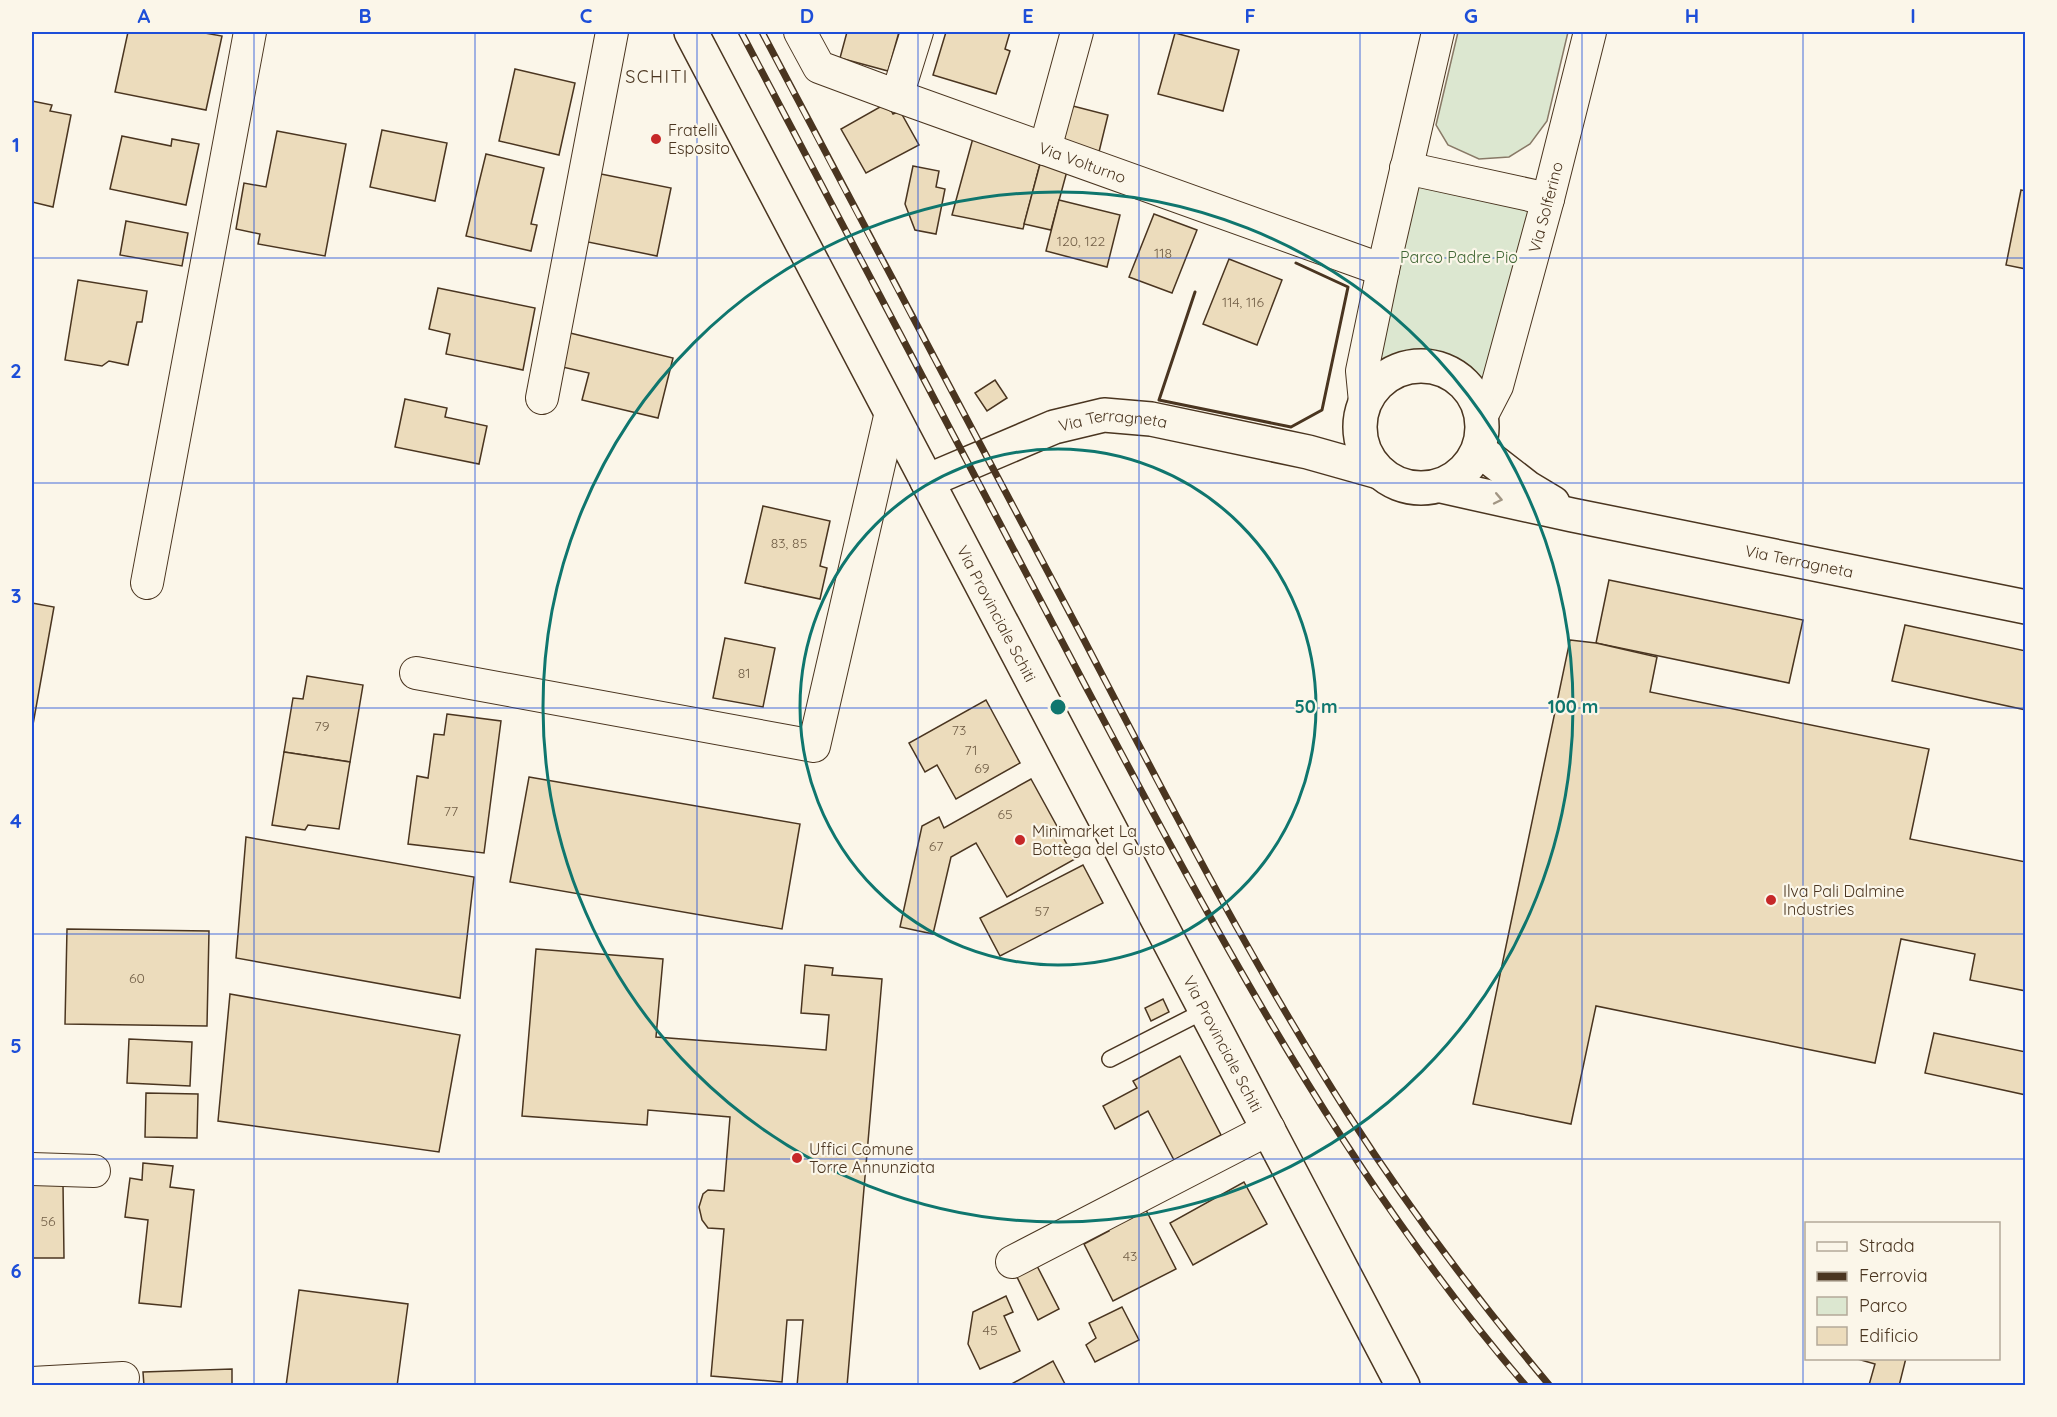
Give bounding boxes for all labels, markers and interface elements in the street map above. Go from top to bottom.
text: A [138,3,151,28]
text: B [358,3,372,28]
text: C [580,3,593,28]
text: D [800,3,814,28]
text: E [1022,3,1034,28]
text: F [1244,3,1256,28]
text: G [1464,3,1478,28]
text: H [1685,3,1699,28]
text: I [1910,3,1916,28]
district label: SCHITI [625,65,689,88]
place label: Fratelli Esposito [668,120,730,158]
text: 1 [12,132,20,157]
marker: Fratelli Esposito [649,132,663,146]
street label: Via Volturno [1036,138,1129,187]
street label: Via Solferino [1524,160,1567,255]
house number: 120, 122 [1057,232,1105,250]
house number: 118 [1154,244,1172,262]
park label: Parco Padre Pio [1400,247,1518,267]
house number: 114, 116 [1222,293,1264,311]
text: 2 [10,358,22,383]
street label: Via Terragneta [1056,405,1169,436]
one-way arrow [1493,491,1503,504]
house number: 83, 85 [771,534,807,552]
street label: Via Terragneta [1743,540,1855,582]
street label: Via Provinciale Schiti [953,542,1041,685]
text: 3 [11,583,21,608]
house number: 81 [738,664,750,682]
text: 50 m [1294,695,1338,718]
text: 100 m [1548,695,1598,718]
centre of rings [1048,697,1068,717]
house number: 79 [315,717,330,735]
house number: 73 [952,721,966,739]
house number: 71 [964,741,978,759]
house number: 69 [974,759,990,777]
house number: 77 [444,802,458,820]
house number: 65 [997,805,1013,823]
text: 4 [10,808,22,833]
place label: Minimarket La Bottega del Gusto [1032,821,1165,859]
marker: Minimarket La Bottega del Gusto [1013,833,1027,847]
house number: 67 [929,837,943,855]
place label: Ilva Pali Dalmine Industries [1783,881,1905,919]
marker: Ilva Pali Dalmine Industries [1764,893,1778,907]
house number: 57 [1035,902,1049,920]
house number: 60 [129,969,145,987]
street label: Via Provinciale Schiti [1179,972,1267,1115]
text: 5 [10,1033,22,1058]
place label: Uffici Comune Torre Annunziata [809,1139,935,1177]
marker: Uffici Comune Torre Annunziata [790,1151,804,1165]
house number: 56 [40,1212,56,1230]
legend [1805,1222,2000,1360]
text: Strada [1859,1234,1915,1257]
house number: 43 [1123,1247,1137,1265]
text: 6 [10,1258,22,1283]
text: Ferrovia [1859,1264,1928,1287]
text: Parco [1859,1294,1907,1317]
house number: 45 [982,1321,998,1339]
text: Edificio [1859,1324,1918,1347]

